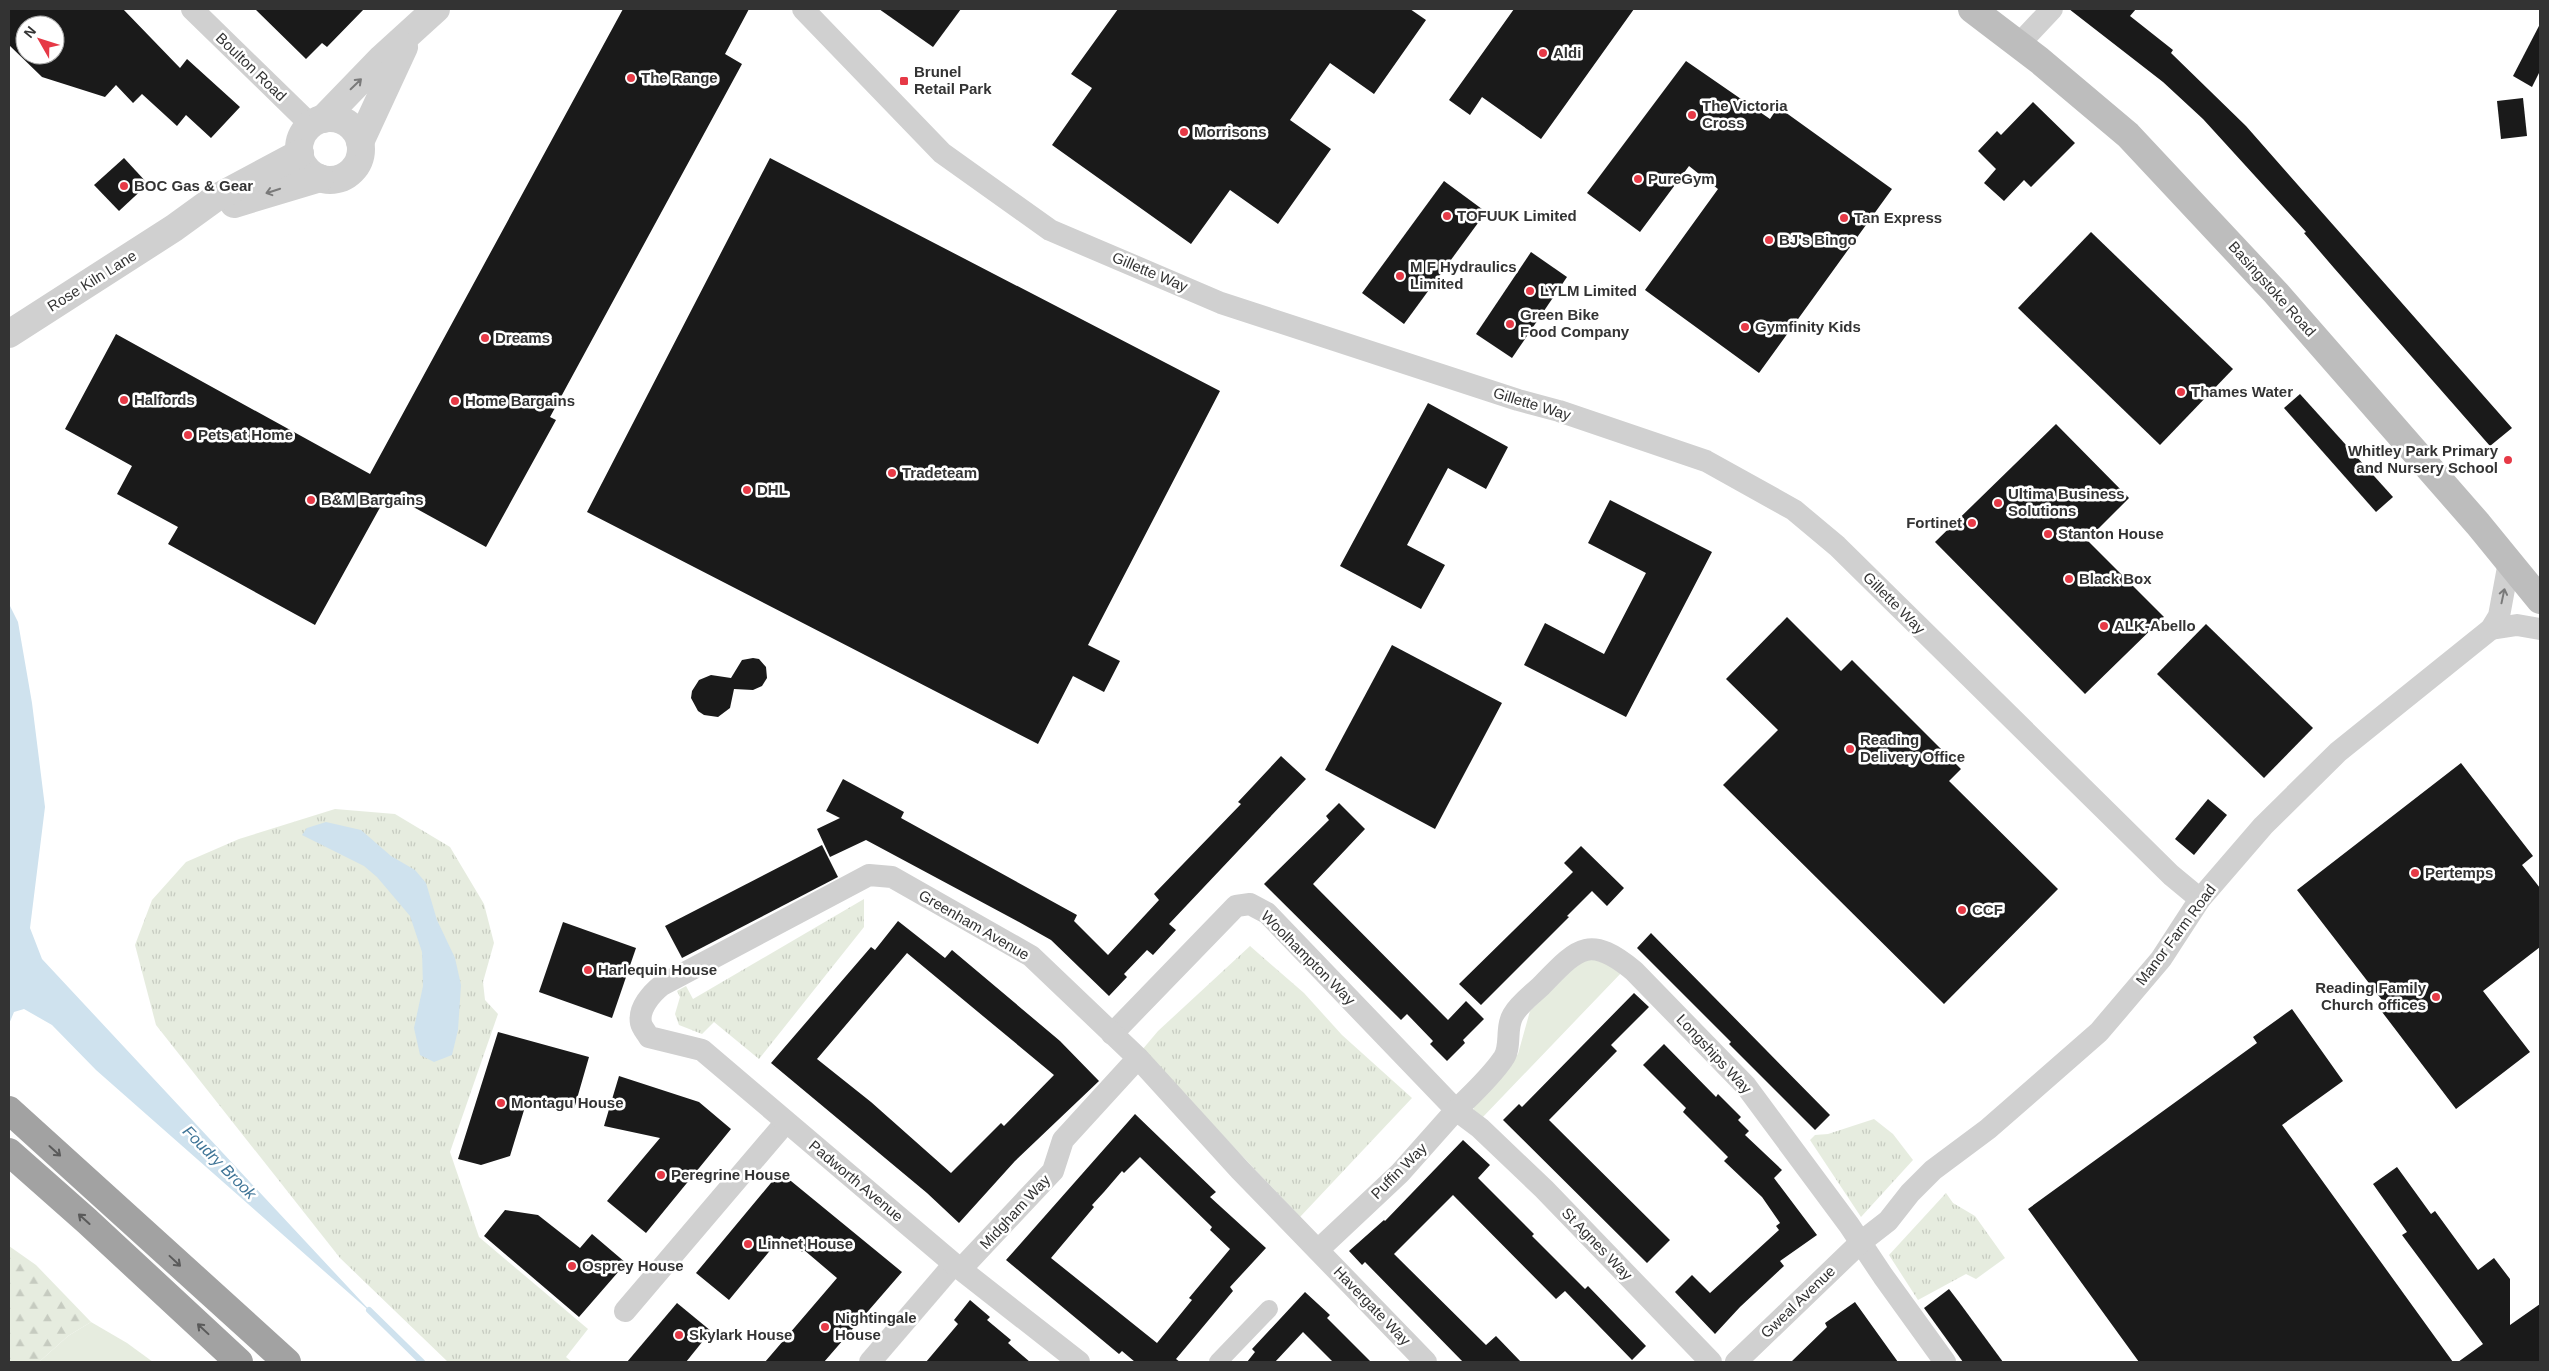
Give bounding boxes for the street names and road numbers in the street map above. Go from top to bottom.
street label: Boulton Road [213,29,290,104]
street label: Basingstoke Road [2225,238,2319,340]
street label: Rose Kiln Lane [44,246,139,315]
street label: Gillette Way [1110,248,1191,295]
street label: Gillette Way [1491,384,1574,424]
street label: Gillette Way [1860,568,1929,637]
street label: Manor Farm Road [2132,881,2219,988]
street label: Greenham Avenue [916,886,1033,963]
street label: Woolhampton Way [1258,907,1359,1009]
street label: Longships Way [1673,1011,1756,1097]
street label: Padworth Avenue [806,1136,907,1225]
street label: Puffin Way [1367,1139,1430,1202]
street label: Midgham Way [976,1171,1054,1252]
street label: St Agnes Way [1559,1204,1636,1284]
street label: Gweal Avenue [1757,1262,1838,1341]
street label: Havergate Way [1331,1263,1415,1349]

